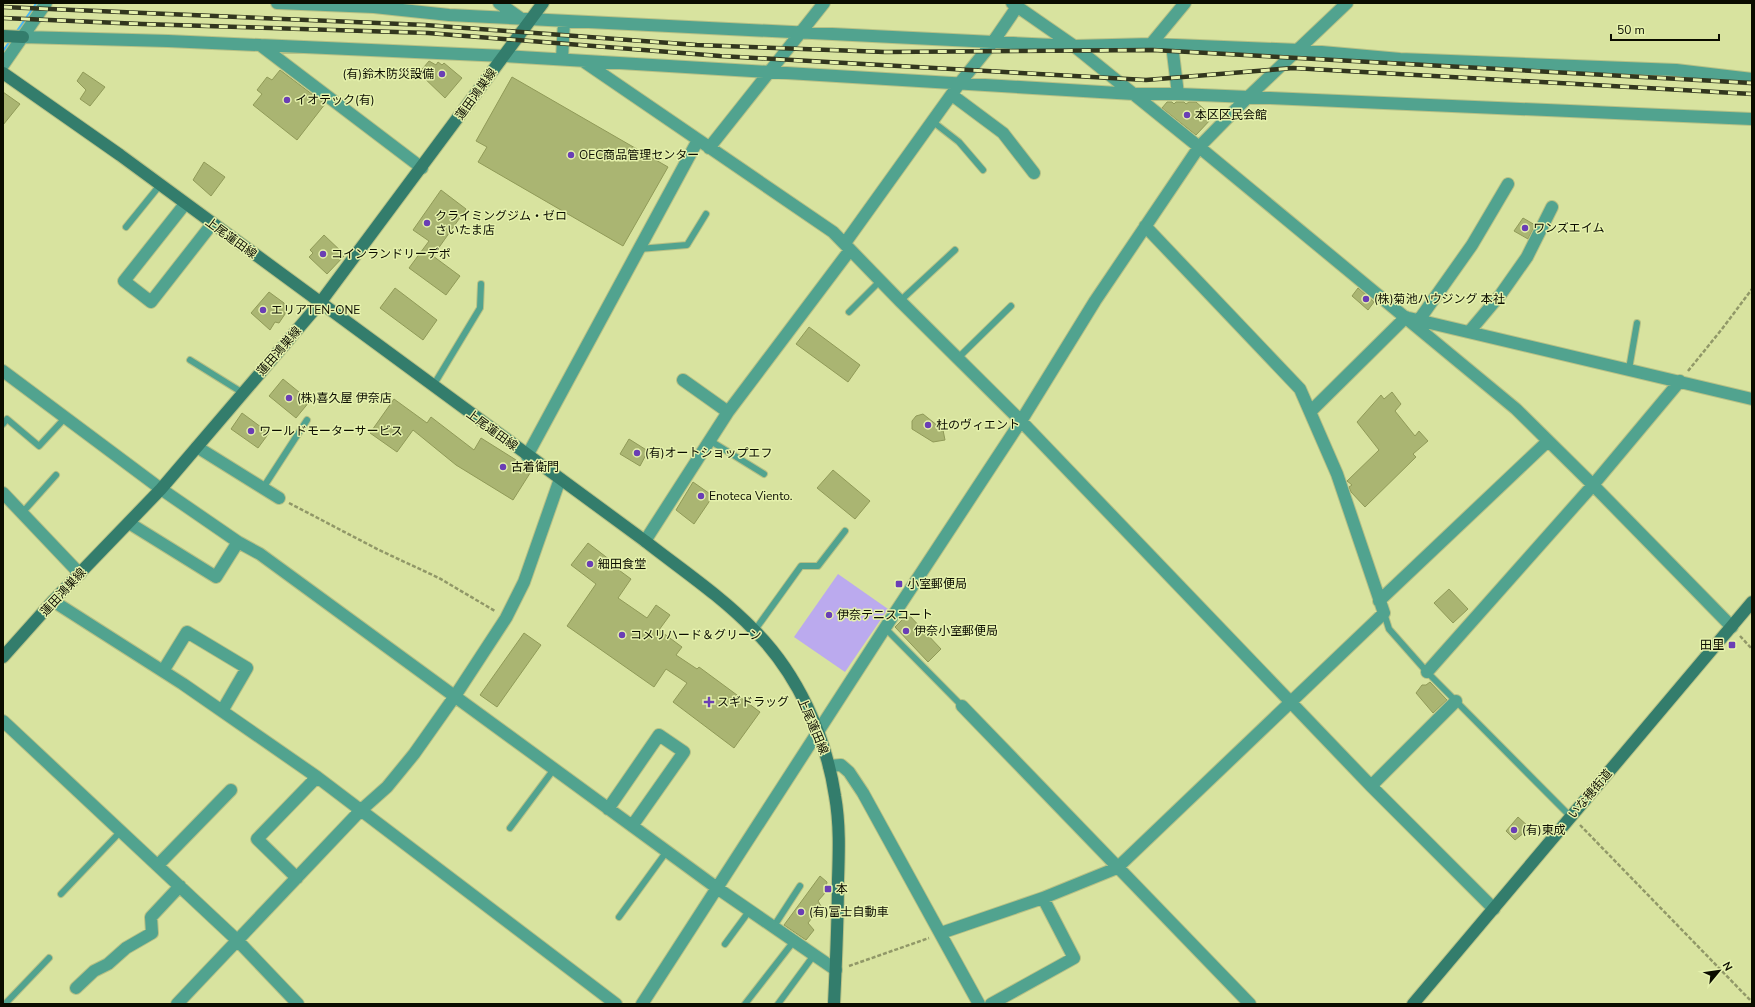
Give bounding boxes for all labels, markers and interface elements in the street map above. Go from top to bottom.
scale bar [1611,16,1719,42]
text: 50 m [1617,22,1645,38]
street label: 蓮田鴻巣線 [452,65,500,123]
place label: (有)鈴木防災設備 [342,66,434,82]
marker: (有)鈴木防災設備 [437,69,447,79]
place label: イオテック(有) [295,92,375,108]
marker: イオテック(有) [282,95,292,105]
place label: 本区区民会館 [1195,107,1267,123]
marker: 本区区民会館 [1182,110,1192,120]
place label: OEC商品管理センター [579,147,699,163]
marker: OEC商品管理センター [566,150,576,160]
place label: クライミングジム・ゼロ さいたま店 [435,208,567,238]
street label: 上尾蓮田線 [202,214,260,262]
marker: クライミングジム・ゼロ さいたま店 [422,218,432,228]
place label: ワンズエイム [1533,220,1605,236]
marker: ワンズエイム [1520,223,1530,233]
place label: コインランドリーデポ [331,246,451,262]
marker: コインランドリーデポ [318,249,328,259]
place label: (株)菊池ハウジング 本社 [1374,291,1505,307]
marker: (株)菊池ハウジング 本社 [1361,294,1371,304]
place label: エリアTEN-ONE [271,302,360,318]
marker: エリアTEN-ONE [258,305,268,315]
street label: 蓮田鴻巣線 [253,323,305,379]
place label: (株)喜久屋 伊奈店 [297,390,392,406]
marker: (株)喜久屋 伊奈店 [284,393,294,403]
street label: 上尾蓮田線 [463,406,521,454]
place label: 杜のヴィエント [936,417,1020,433]
marker: 杜のヴィエント [923,420,933,430]
place label: ワールドモーターサービス [259,423,403,439]
marker: ワールドモーターサービス [246,426,256,436]
place label: (有)オートショップエフ [645,445,773,461]
marker: (有)オートショップエフ [632,448,642,458]
place label: 古着衛門 [511,459,559,475]
marker: 古着衛門 [498,462,508,472]
place label: Enoteca Viento. [709,488,792,504]
marker: Enoteca Viento. [696,491,706,501]
place label: 細田食堂 [598,556,646,572]
marker: 細田食堂 [585,559,595,569]
street label: 蓮田鴻巣線 [37,565,89,619]
place label: 小室郵便局 [907,576,967,592]
marker: 小室郵便局 [894,579,904,589]
place label: 伊奈テニスコート [837,607,933,623]
marker: 伊奈テニスコート [824,610,834,620]
place label: 伊奈小室郵便局 [914,623,998,639]
marker: 伊奈小室郵便局 [901,626,911,636]
place label: コメリハード＆グリーン [630,627,761,643]
marker: コメリハード＆グリーン [617,630,627,640]
place label: 田里 [1700,637,1724,653]
marker: 田里 [1727,640,1737,650]
place label: スギドラッグ [717,694,789,710]
street label: 上尾蓮田線 [794,695,832,757]
marker: スギドラッグ [704,697,714,707]
street label: いな穂街道 [1565,766,1615,822]
place label: (有)東成 [1522,822,1566,838]
marker: (有)東成 [1509,825,1519,835]
place label: 本 [836,881,848,897]
marker: 本 [823,884,833,894]
place label: (有)富士自動車 [809,904,889,920]
marker: (有)富士自動車 [796,907,806,917]
north arrow [1699,951,1739,991]
text: N [1719,959,1736,974]

